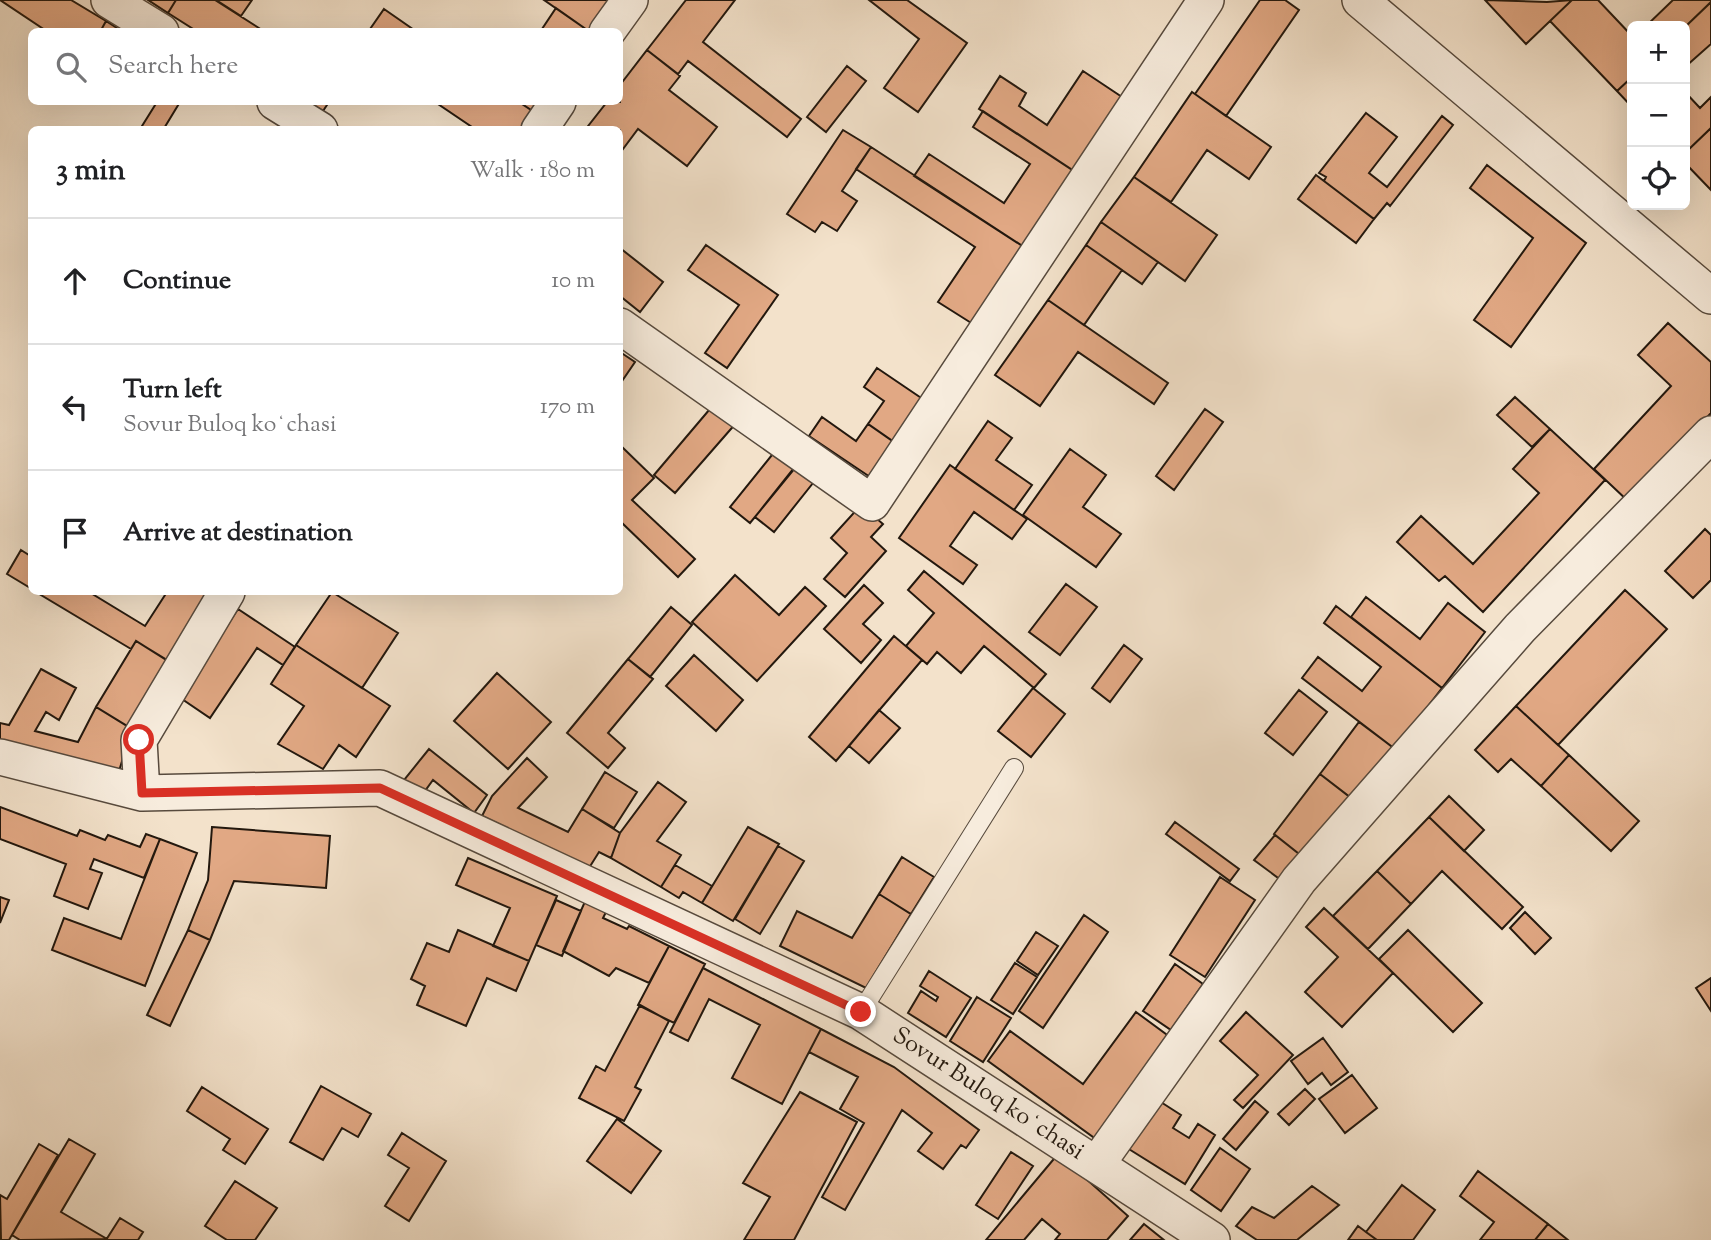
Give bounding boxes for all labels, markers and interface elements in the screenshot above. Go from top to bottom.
map controls [1627,21,1690,210]
button: + [1627,21,1690,84]
search box [28,28,623,105]
icon: search [52,48,90,86]
text: Search here [108,48,238,85]
button: − [1627,84,1690,147]
button: locate [1627,147,1690,210]
text: 3 min [56,150,126,193]
text: Walk · 180 m [470,155,595,188]
icon: ahead [56,262,94,300]
text: Continue [123,263,231,300]
text: 10 m [551,265,595,298]
text: Turn left [123,372,222,409]
icon: left [56,388,94,426]
text: 170 m [540,391,595,424]
text: Sovur Buloq koʻchasi [123,409,336,442]
icon: arrive [56,514,94,552]
text: Arrive at destination [123,515,353,552]
route start [123,724,154,755]
route end [845,996,876,1027]
street label: Sovur Buloq koʻchasi [885,1019,1091,1169]

